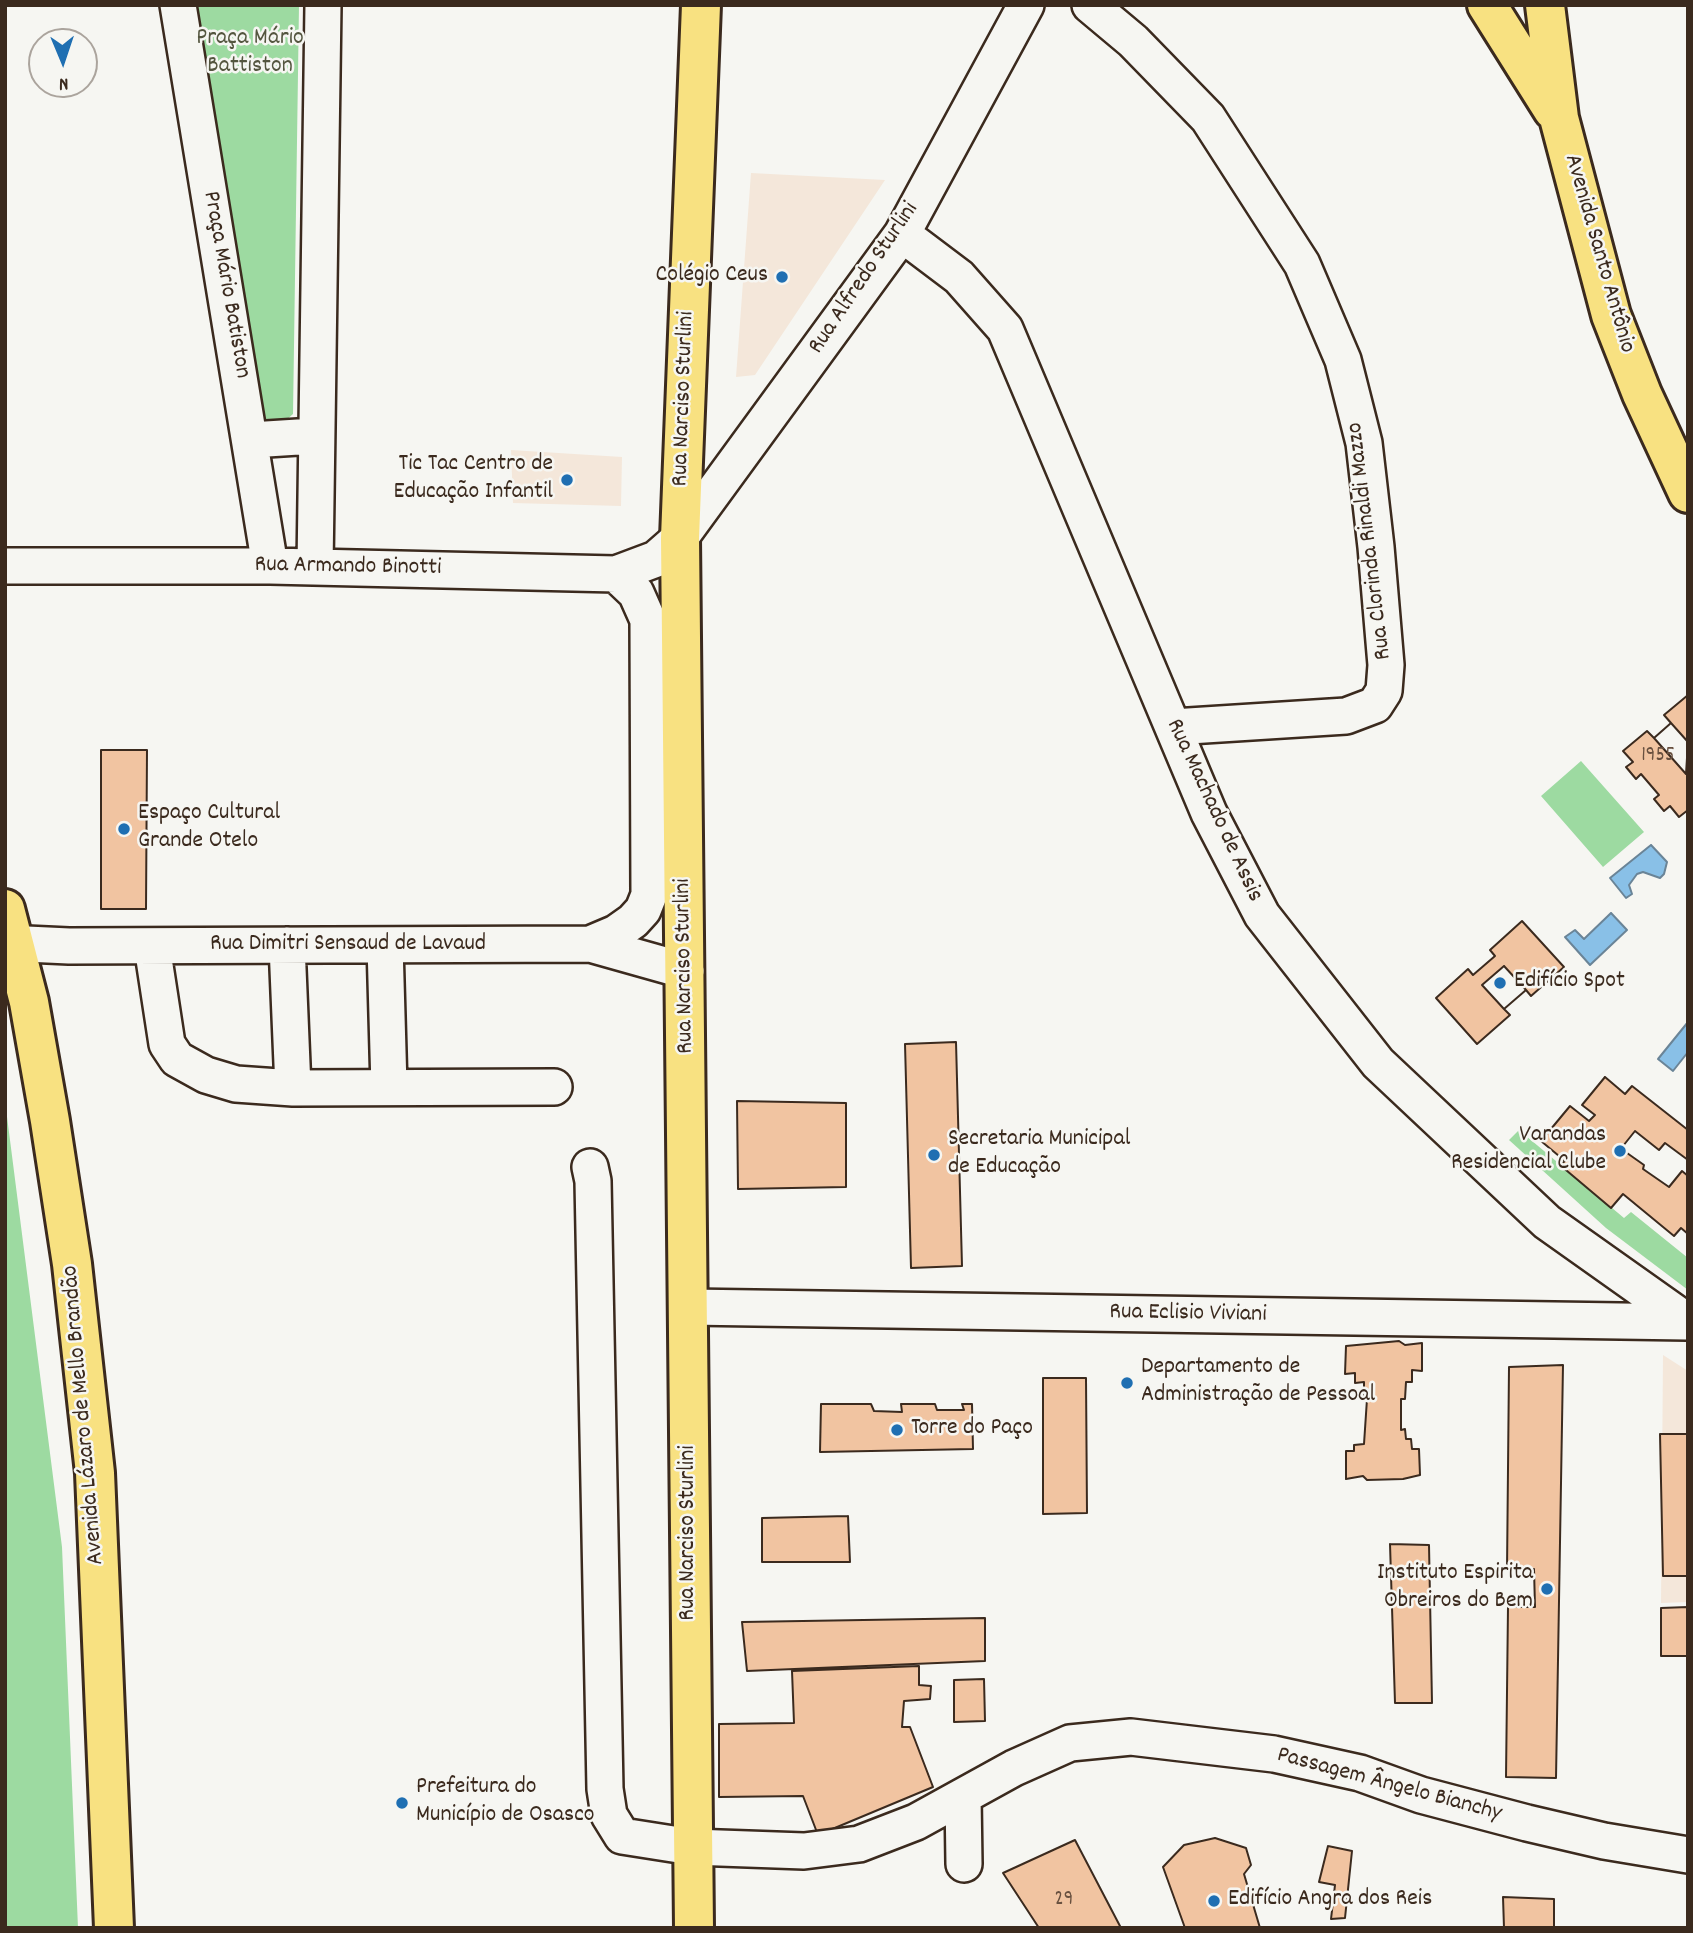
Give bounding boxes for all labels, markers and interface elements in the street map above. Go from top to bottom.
park label: Praça Mário Battiston [196,26,304,82]
north arrow [28,28,98,98]
text: N [59,69,69,96]
street label: Avenida Santo Antônio [1556,151,1640,357]
street label: Praça Mário Batiston [194,189,256,381]
street label: Rua Alfredo Sturlini [804,197,926,361]
place label: Colégio Ceus [655,263,768,291]
marker: Colégio Ceus [774,269,790,285]
street label: Rua Narciso Sturlini [668,311,702,487]
street label: Rua Clorinda Rinaldi Mazzo [1342,421,1400,661]
place label: Tic Tac Centro de Educação Infantil [394,452,553,508]
marker: Tic Tac Centro de Educação Infantil [559,472,575,488]
street label: Rua Armando Binotti [254,552,442,584]
street label: Rua Machado de Assis [1158,715,1268,907]
house number: 1955 [1641,744,1675,770]
place label: Espaço Cultural Grande Otelo [138,801,280,857]
marker: Espaço Cultural Grande Otelo [116,821,132,837]
street label: Rua Narciso Sturlini [670,878,702,1054]
street label: Rua Dimitri Sensaud de Lavaud [210,932,486,960]
place label: Edifício Spot [1514,969,1625,997]
marker: Edifício Spot [1492,975,1508,991]
place label: Varandas Residencial Clube [1451,1123,1606,1179]
place label: Secretaria Municipal de Educação [948,1127,1130,1183]
marker: Varandas Residencial Clube [1612,1143,1628,1159]
marker: Secretaria Municipal de Educação [926,1147,942,1163]
street label: Avenida Lázaro de Mello Brandão [58,1264,112,1566]
street label: Rua Eclisio Viviani [1109,1299,1267,1331]
place label: Departamento de Administração de Pessoal [1141,1355,1375,1411]
marker: Departamento de Administração de Pessoal [1119,1375,1135,1391]
place label: Torre do Paço [911,1416,1033,1444]
marker: Torre do Paço [889,1422,905,1438]
street label: Rua Narciso Sturlini [676,1445,704,1621]
place label: Instituto Espirita Obreiros do Bem [1377,1561,1533,1617]
marker: Instituto Espirita Obreiros do Bem [1539,1581,1555,1597]
street label: Passagem Ângelo Bianchy [1273,1742,1505,1830]
place label: Prefeitura do Município de Osasco [416,1775,594,1831]
marker: Prefeitura do Município de Osasco [394,1795,410,1811]
place label: Edifício Angra dos Reis [1228,1887,1432,1915]
house number: 29 [1055,1888,1073,1914]
marker: Edifício Angra dos Reis [1206,1893,1222,1909]

